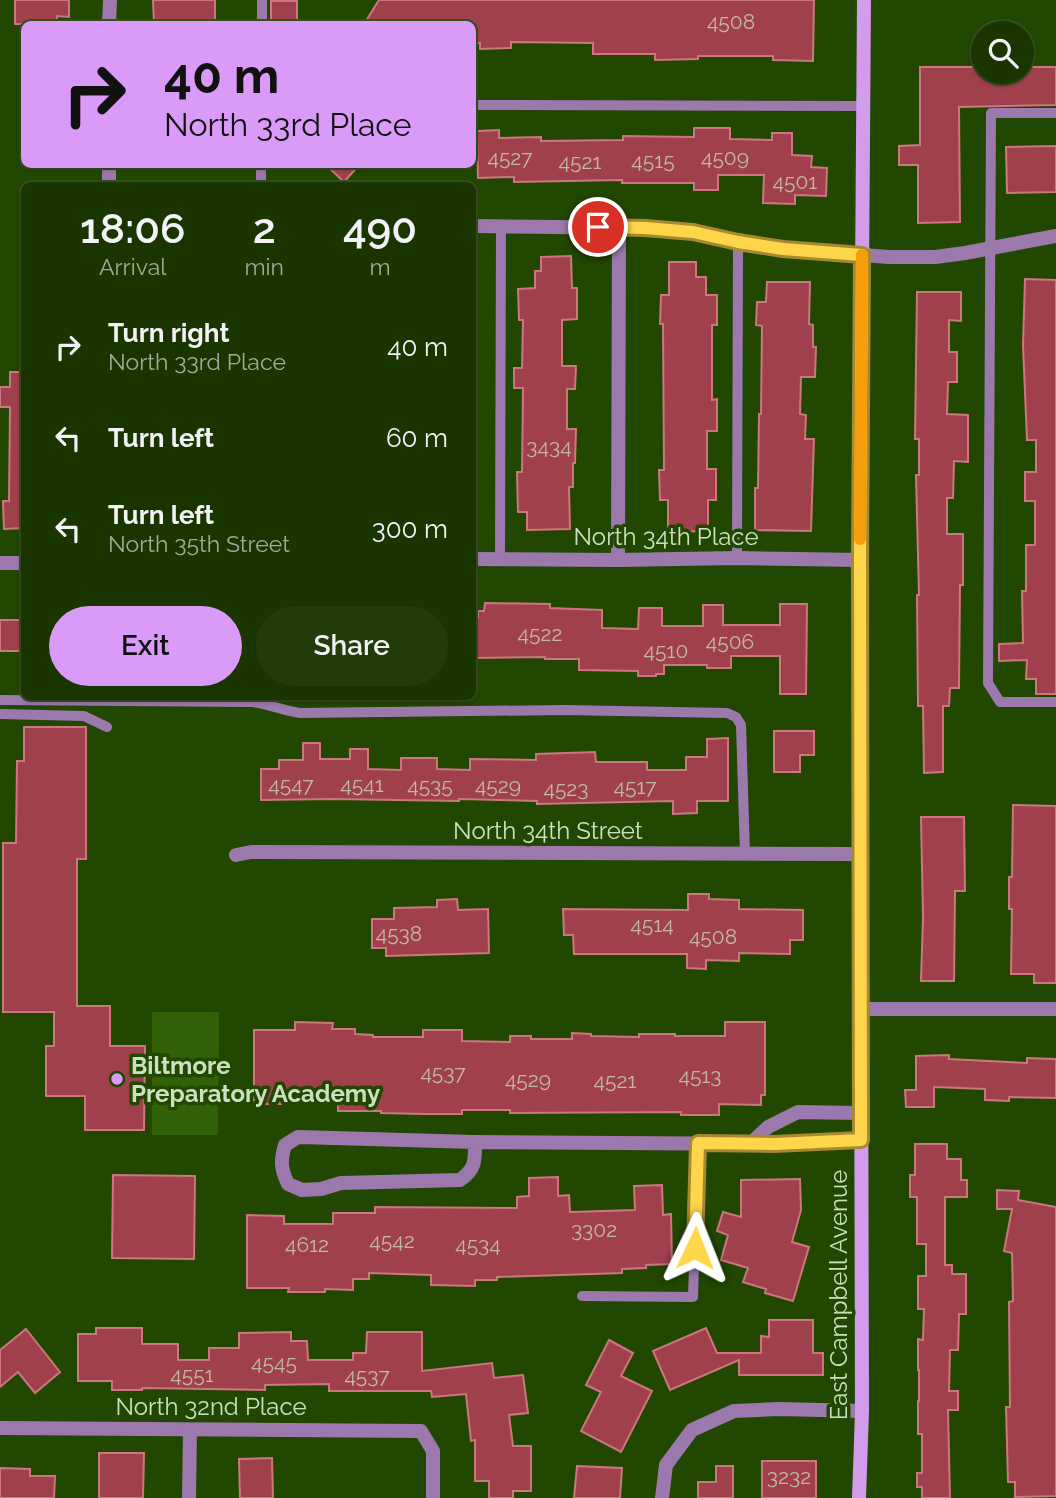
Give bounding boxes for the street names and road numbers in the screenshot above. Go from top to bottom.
street label: North 34th Place [574,522,758,551]
street label: North 34th Street [453,816,643,845]
street label: East Campbell Avenue [824,1170,853,1420]
street label: North 32nd Place [115,1392,307,1421]

